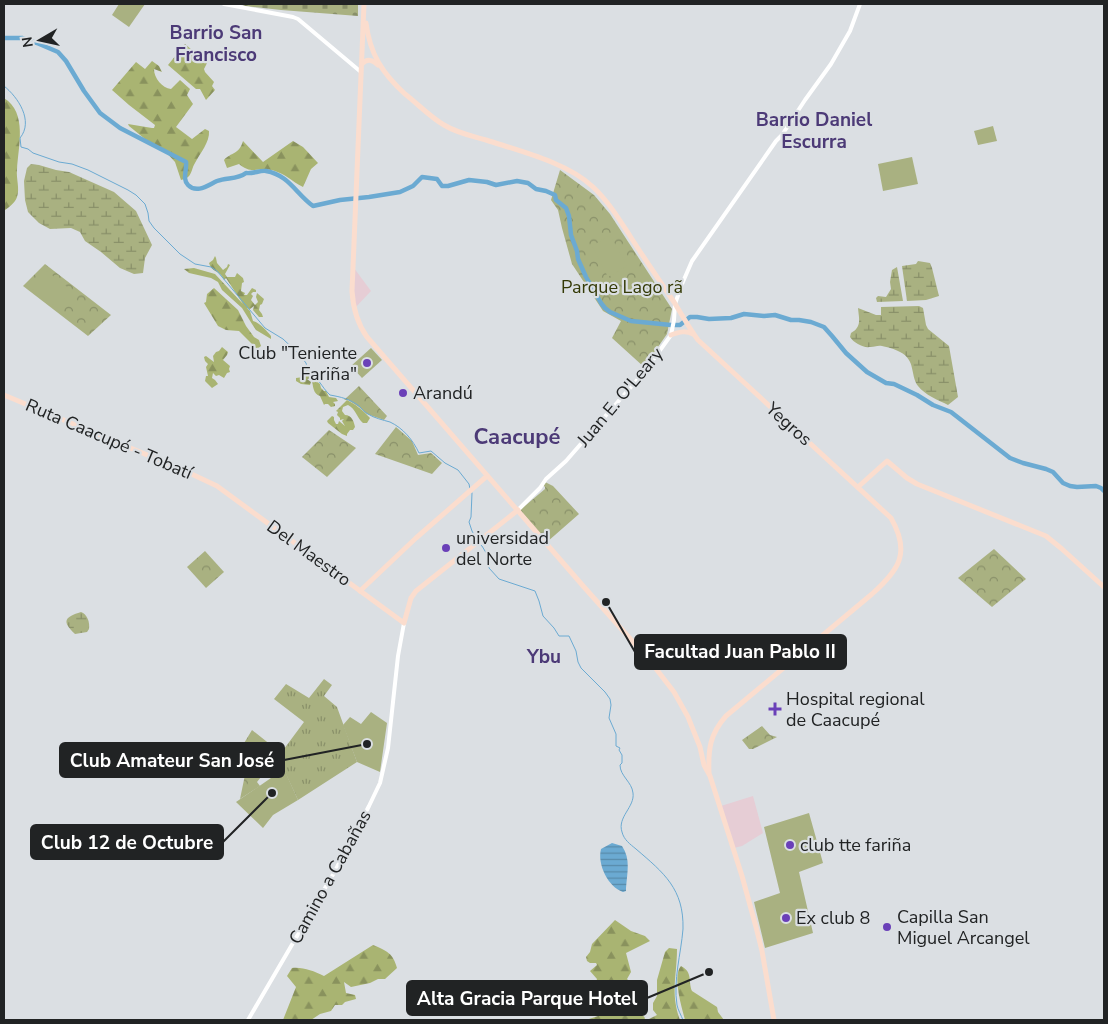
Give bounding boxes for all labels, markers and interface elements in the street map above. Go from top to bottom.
north arrow [15,15,65,65]
district label: Barrio San Francisco [170,20,262,68]
text: N [17,35,38,49]
district label: Barrio Daniel Escurra [756,107,872,155]
park label: Parque Lago rã [561,275,683,299]
place label: Club "Teniente Fariña" [238,341,357,386]
street label: Juan E. O'Leary [571,342,669,452]
marker: Club "Teniente Fariña" [361,357,373,369]
place label: Arandú [413,381,473,405]
marker: Arandú [397,387,409,399]
street label: Ruta Caacupé - Tobatí [22,393,197,485]
street label: Yegros [760,396,817,451]
district label: Caacupé [474,422,561,452]
street label: Del Maestro [262,514,356,592]
place label: universidad del Norte [456,526,549,571]
marker: universidad del Norte [440,542,452,554]
callout: Facultad Juan Pablo II [635,635,846,669]
text: Facultad Juan Pablo II [644,639,836,665]
district label: Ybu [526,644,561,670]
place label: Hospital regional de Caacupé [786,687,925,732]
marker: Hospital regional de Caacupé [768,702,782,716]
callout: Club Amateur San José [60,743,284,777]
text: Club Amateur San José [70,748,274,774]
street label: Camino a Cabañas [283,806,377,948]
callout: Club 12 de Octubre [31,825,223,859]
text: Club 12 de Octubre [41,830,213,856]
place label: club tte fariña [800,833,911,857]
marker: club tte fariña [784,839,796,851]
place label: Capilla San Miguel Arcangel [897,905,1030,950]
place label: Ex club 8 [796,906,870,930]
marker: Ex club 8 [780,912,792,924]
marker: Capilla San Miguel Arcangel [881,921,893,933]
callout: Alta Gracia Parque Hotel [407,981,647,1015]
text: Alta Gracia Parque Hotel [417,986,637,1012]

